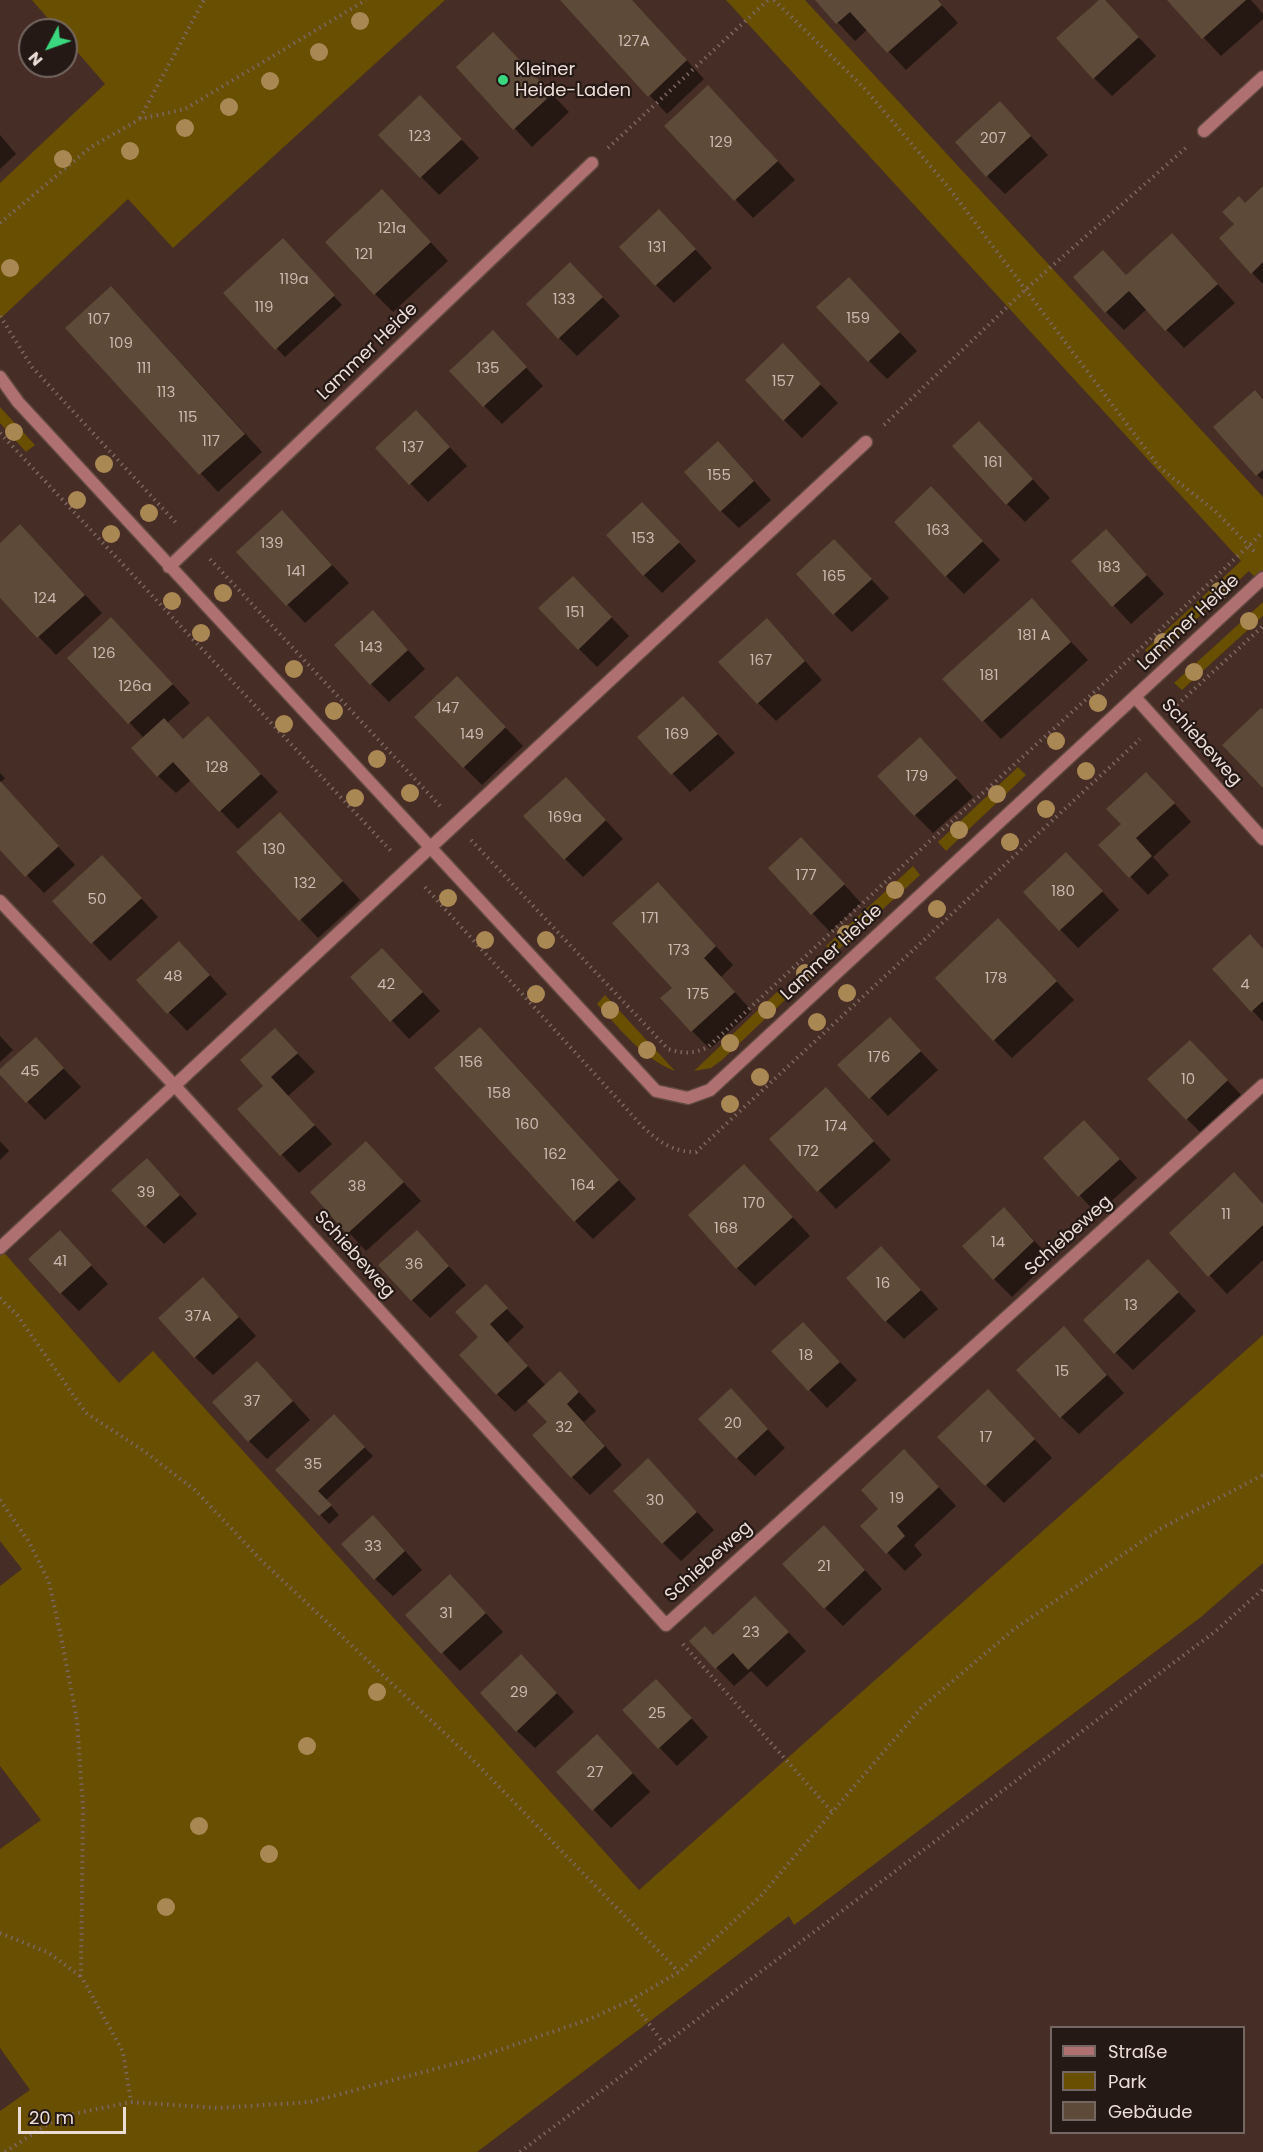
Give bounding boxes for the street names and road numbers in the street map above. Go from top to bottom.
street label: Lammer Heide [313,299,423,405]
street label: Lammer Heide [1134,570,1244,676]
street label: Schiebeweg [1156,695,1246,791]
street label: Lammer Heide [777,900,887,1006]
street label: Schiebeweg [1021,1191,1117,1281]
street label: Schiebeweg [309,1207,399,1303]
street label: Schiebeweg [661,1517,757,1607]

